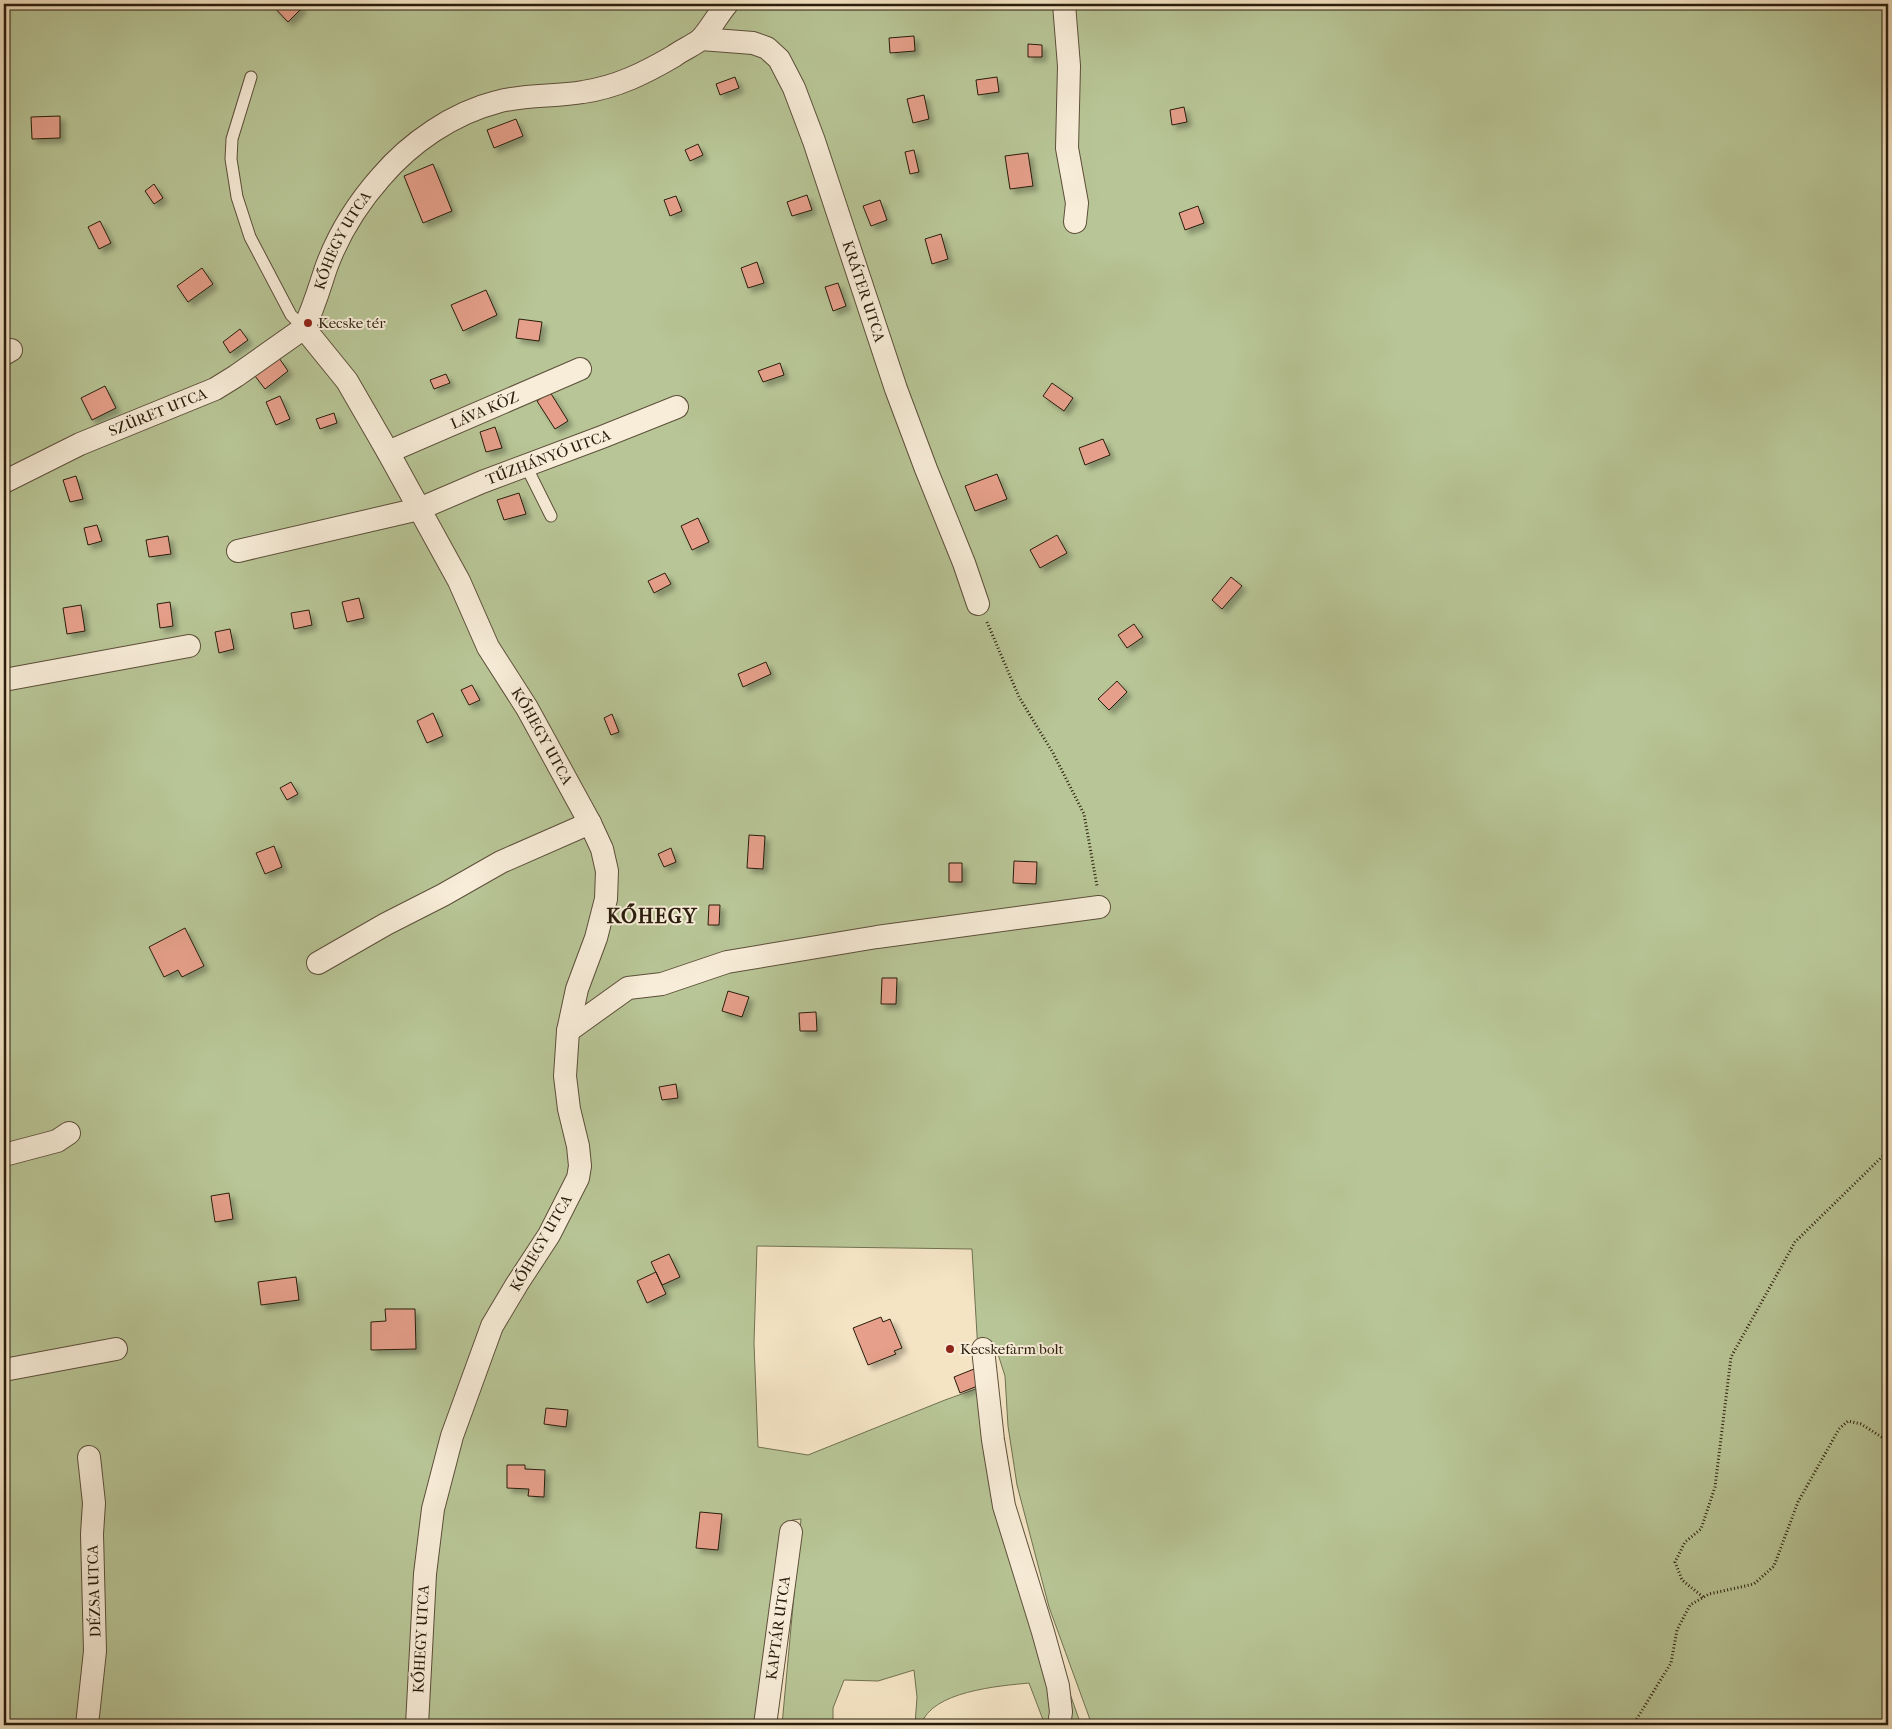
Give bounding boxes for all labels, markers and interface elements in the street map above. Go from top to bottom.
street label: KŐHEGY UTCA [310,187,375,292]
street label: KRÁTER UTCA [839,238,889,345]
place label: Kecske tér [318,314,386,332]
marker: Kecske tér [302,317,314,329]
street label: SZÜRET UTCA [106,384,210,440]
street label: LÁVA KÖZ [448,388,521,433]
street label: TŰZHÁNYÓ UTCA [483,425,613,489]
street label: KŐHEGY UTCA [507,684,576,788]
district label: KŐHEGY [606,903,698,928]
street label: KŐHEGY UTCA [506,1191,576,1294]
place label: Kecskefarm bolt [960,1340,1064,1358]
marker: Kecskefarm bolt [944,1343,956,1355]
street label: DÉZSA UTCA [83,1544,105,1638]
street label: KAPTÁR UTCA [762,1574,794,1681]
street label: KŐHEGY UTCA [409,1584,433,1694]

